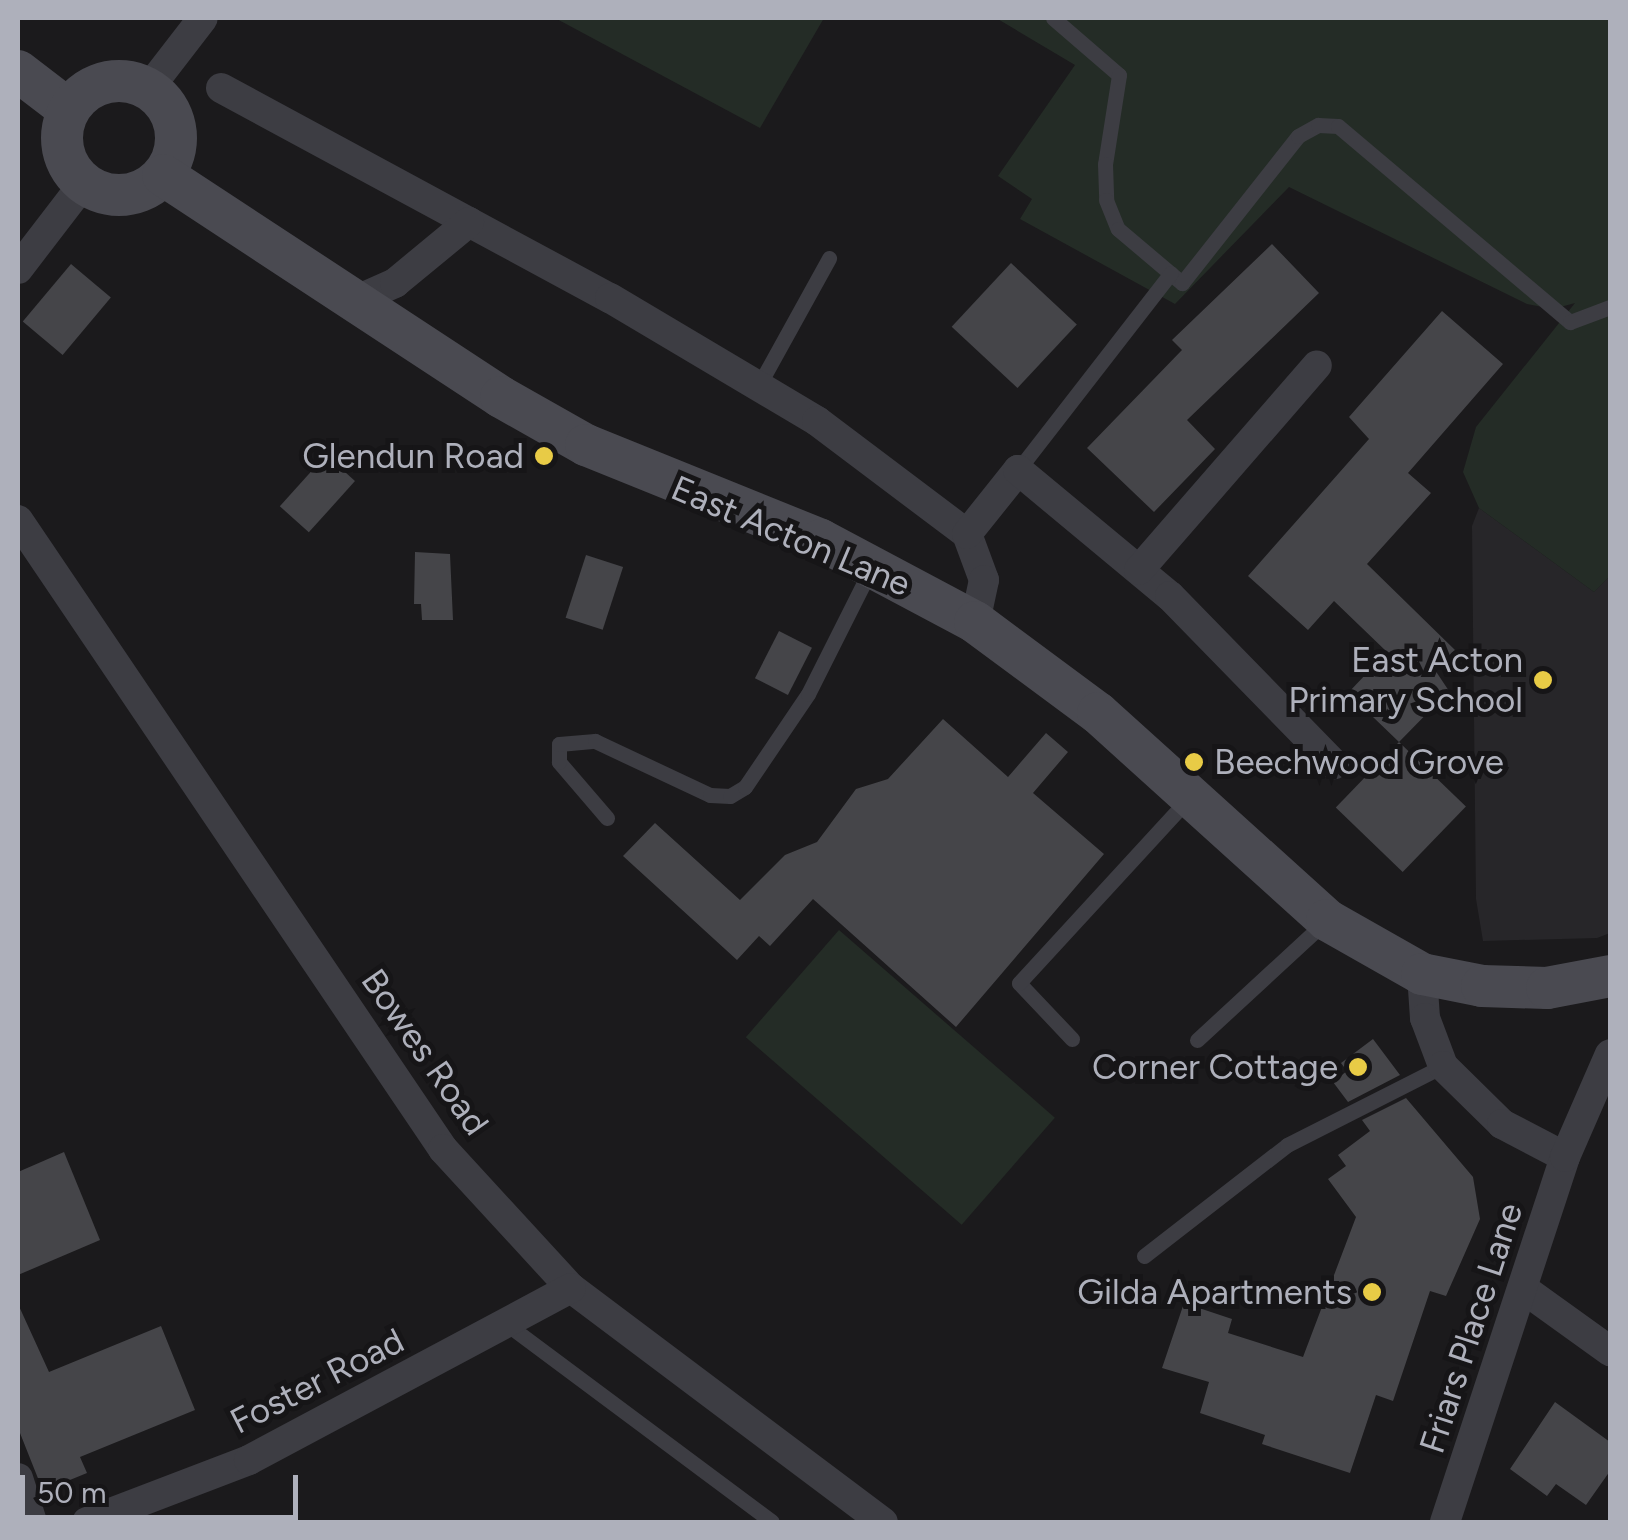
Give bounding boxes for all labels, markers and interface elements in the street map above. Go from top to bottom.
place label: Glendun Road [302,435,524,477]
marker: Glendun Road [533,445,555,467]
street label: East Acton Lane [665,467,917,605]
place label: East Acton Primary School [1288,639,1523,721]
marker: East Acton Primary School [1532,669,1554,691]
place label: Beechwood Grove [1214,741,1504,783]
marker: Beechwood Grove [1183,751,1205,773]
street label: Bowes Road [352,961,498,1143]
place label: Corner Cottage [1092,1046,1338,1088]
marker: Corner Cottage [1347,1056,1369,1078]
street label: Friars Place Lane [1411,1198,1531,1458]
place label: Gilda Apartments [1077,1271,1352,1313]
marker: Gilda Apartments [1361,1281,1383,1303]
street label: Foster Road [223,1319,411,1443]
scale bar [25,1455,302,1517]
text: 50 m [37,1474,106,1511]

